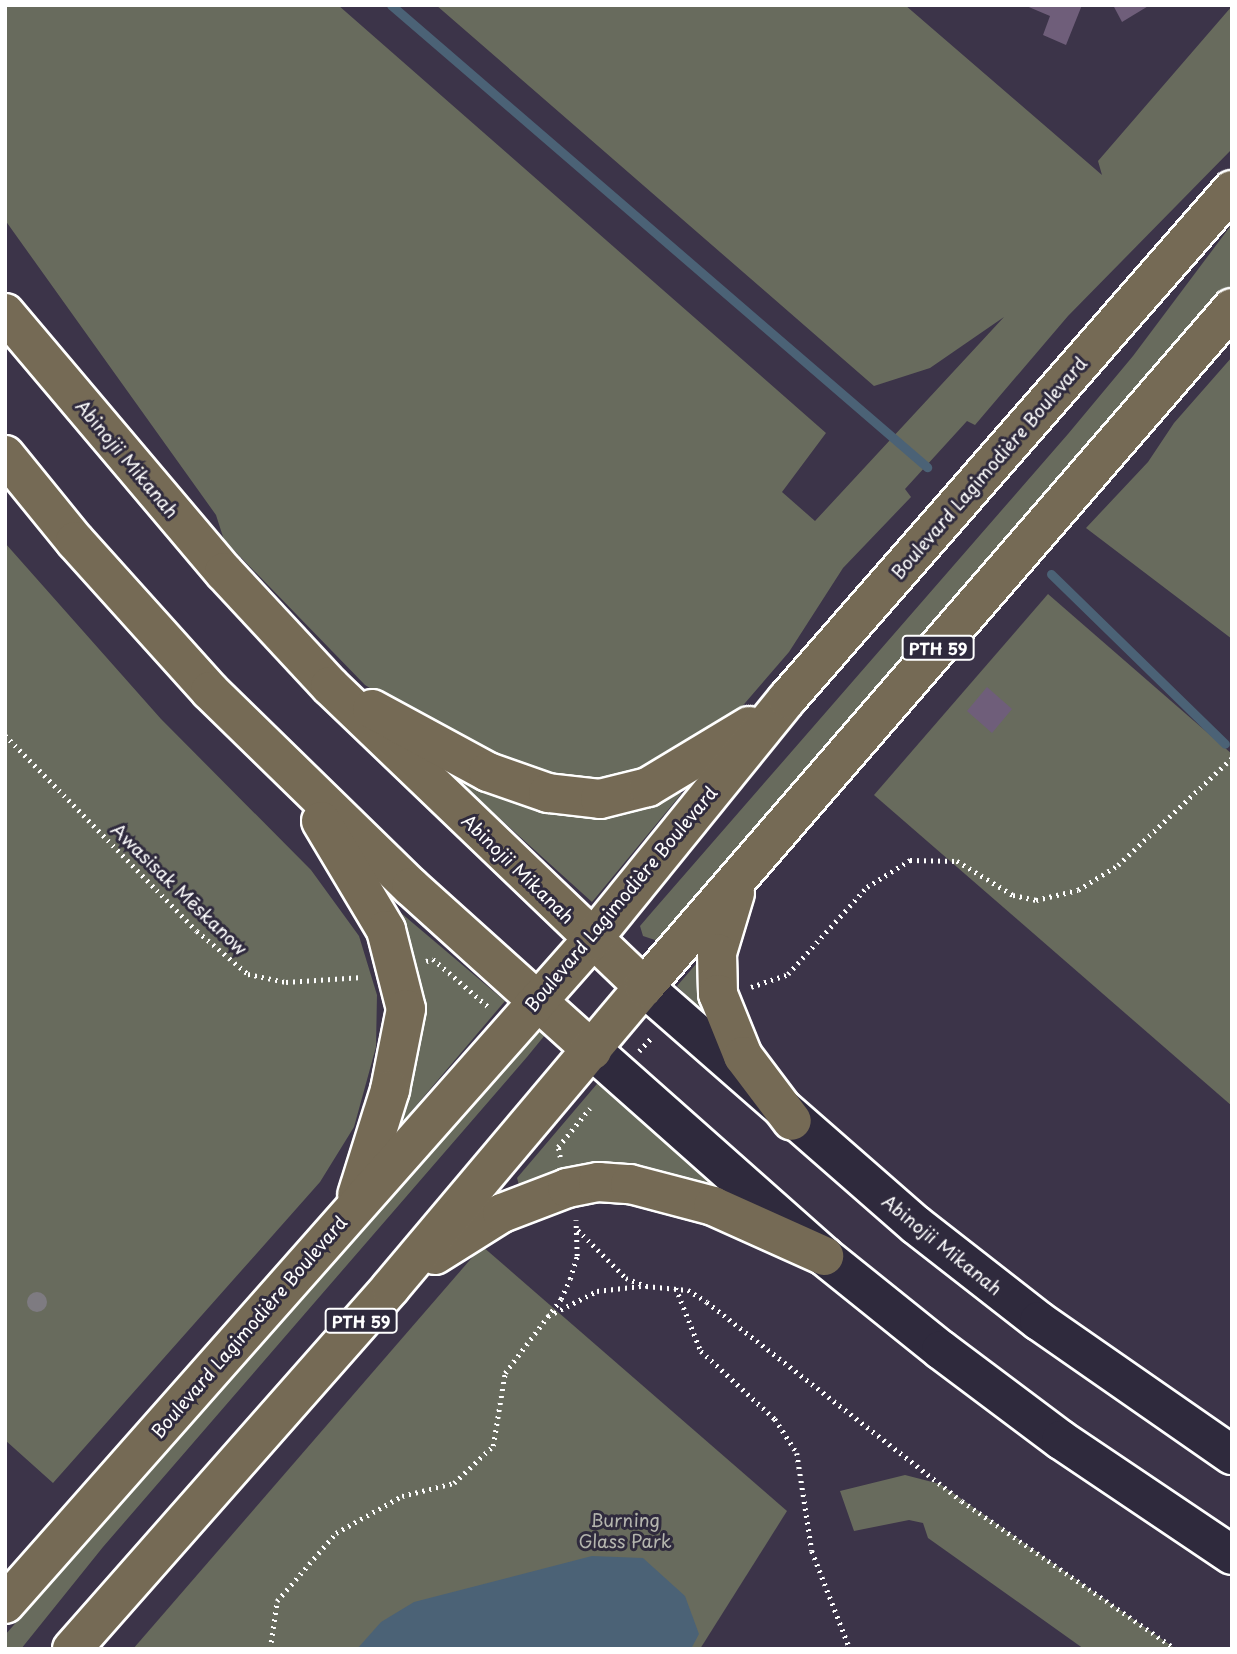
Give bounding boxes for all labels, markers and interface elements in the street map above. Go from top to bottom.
street label: Boulevard Lagimodière Boulevard [887,352,1091,584]
street label: Abinojii Mikanah [72,396,182,522]
road number: PTH 59 [901,636,975,660]
street label: Boulevard Lagimodière Boulevard [520,782,722,1016]
street label: Abinojii Mikanah [458,810,578,928]
street label: Awasisak Mēskanow [106,818,252,960]
street label: Abinojii Mikanah [878,1190,1006,1300]
street label: Boulevard Lagimodière Boulevard [147,1211,351,1443]
road number: PTH 59 [324,1308,398,1334]
park label: Burning Glass Park [579,1510,671,1552]

